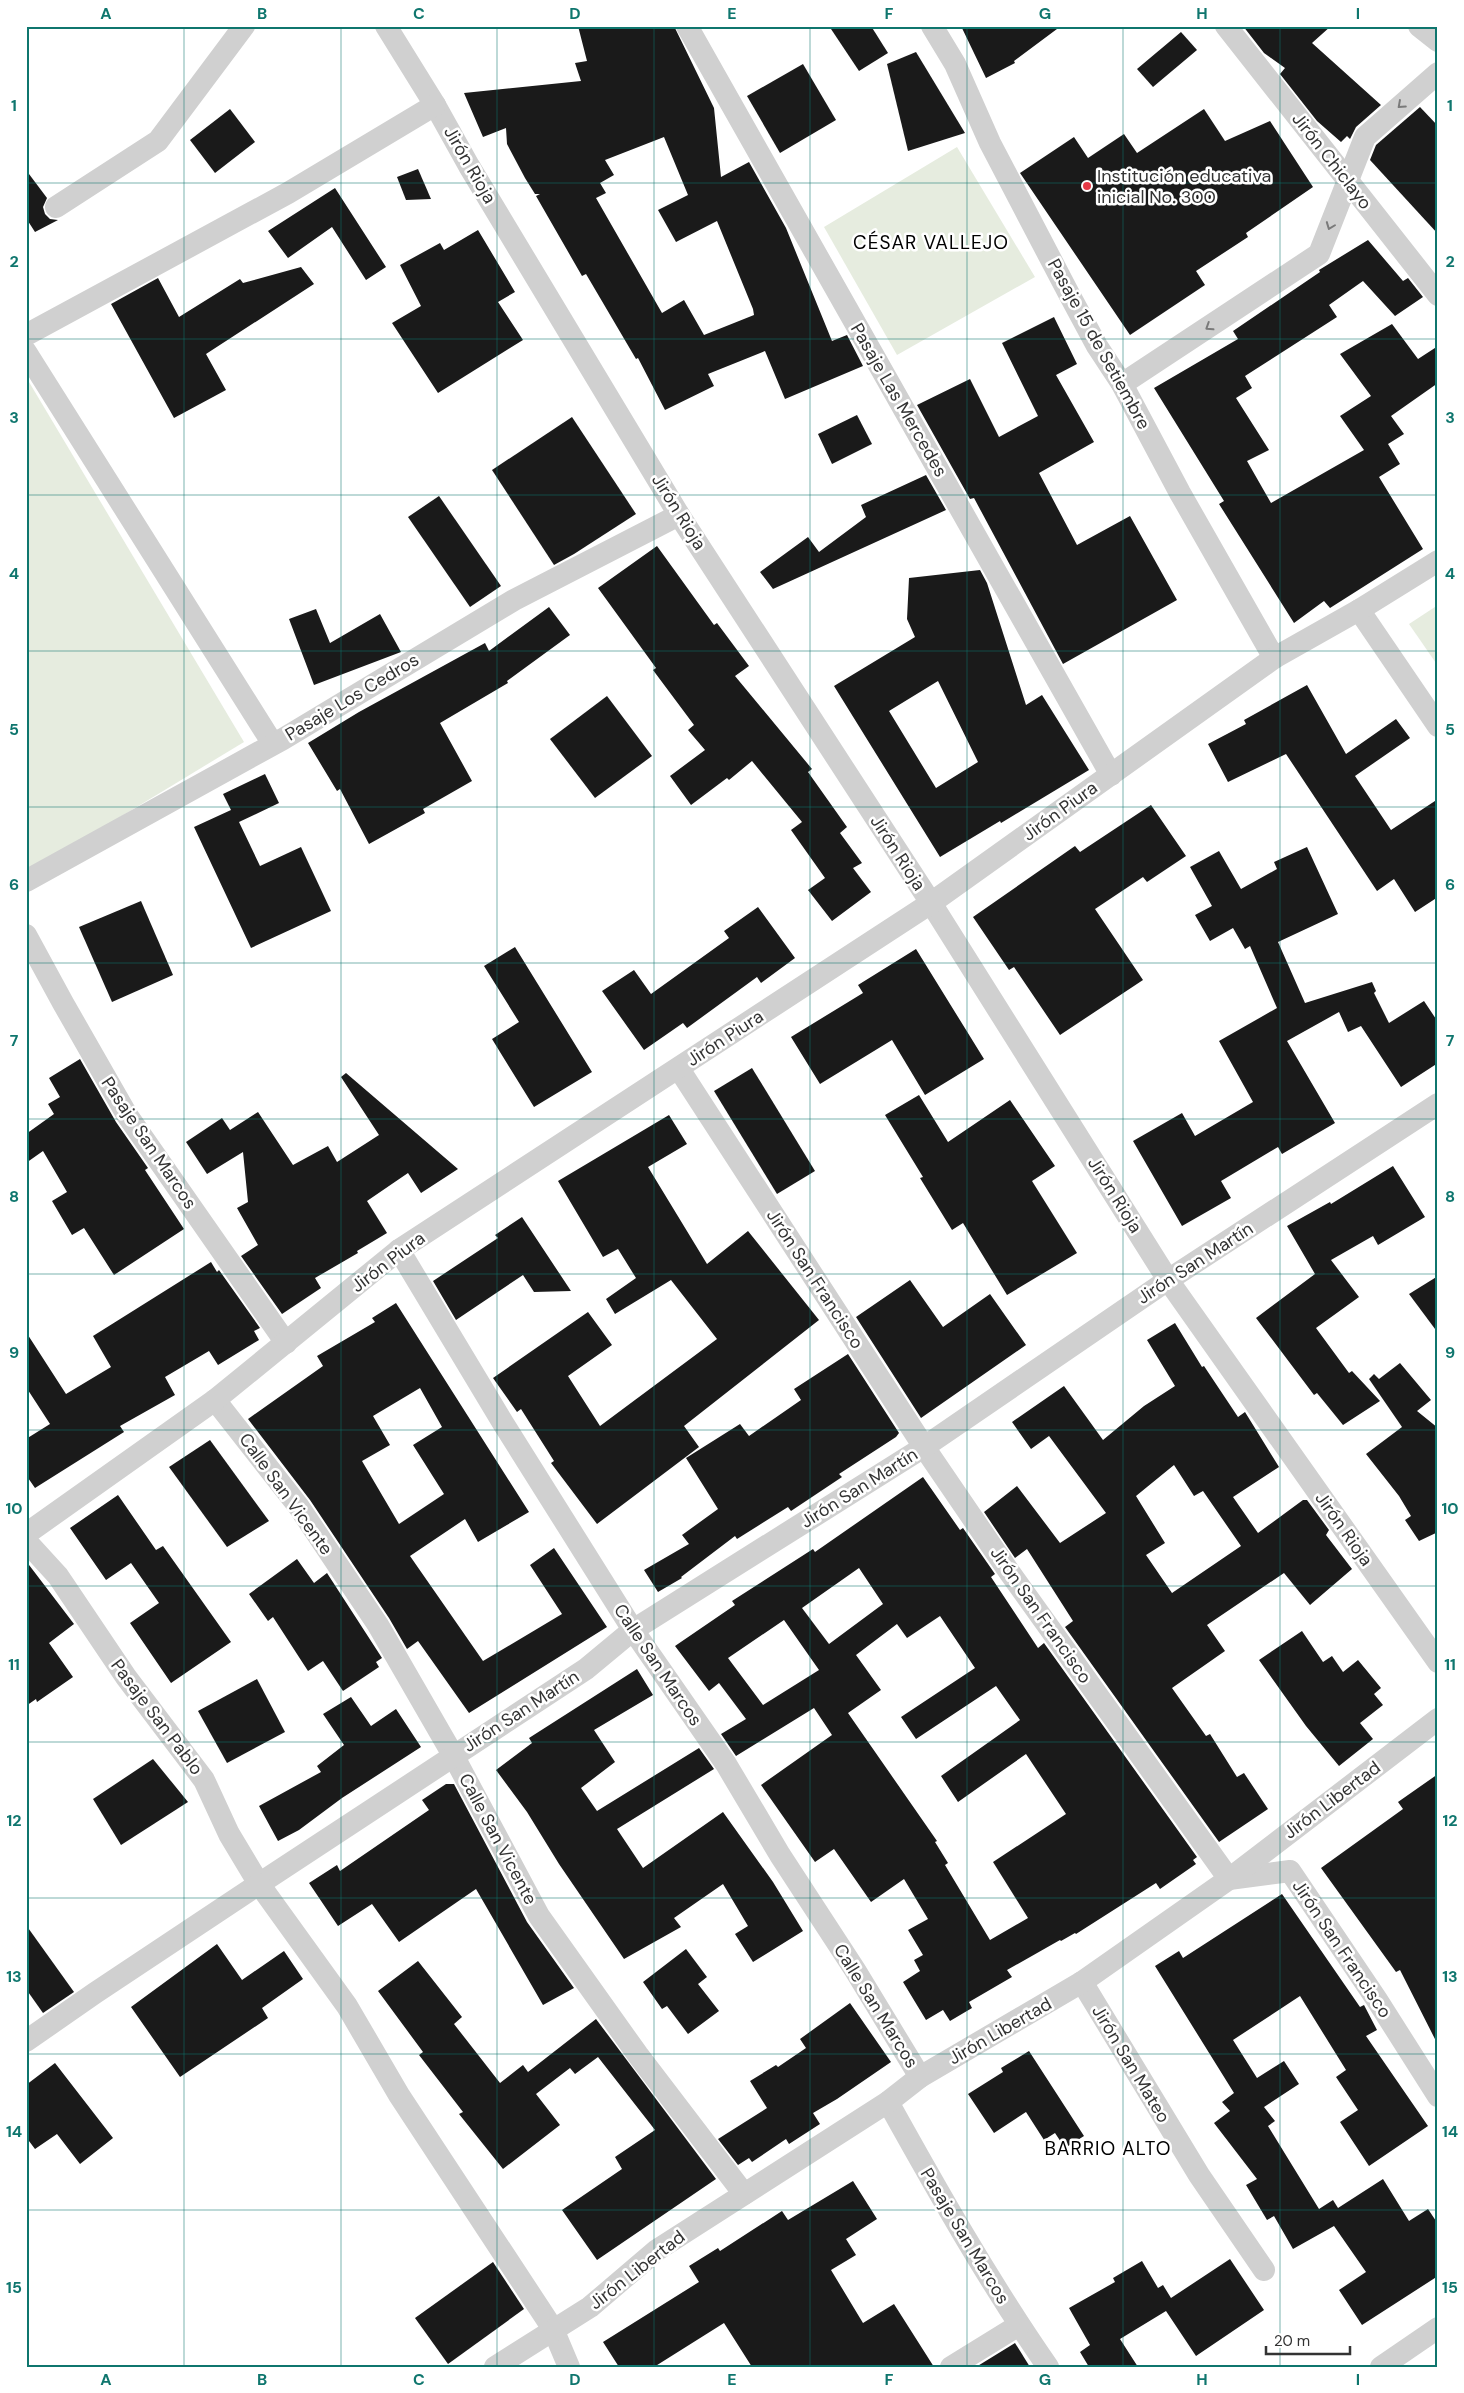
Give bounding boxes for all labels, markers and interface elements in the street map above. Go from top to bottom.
text: A [100,3,112,24]
text: B [257,3,267,24]
text: C [413,3,425,24]
text: D [569,3,581,24]
text: E [727,3,737,24]
text: F [885,3,894,24]
text: G [1039,3,1051,24]
text: H [1196,3,1208,24]
text: I [1356,3,1360,24]
text: 1 [11,95,17,116]
text: 1 [1447,95,1453,116]
one-way arrow [1398,99,1407,108]
street label: Jirón Chiclayo [1287,108,1377,214]
street label: Jirón Rioja [438,122,502,208]
place label: Institución educativa inicial No. 300 [1097,164,1271,209]
marker: Institución educativa inicial No. 300 [1081,180,1093,192]
one-way arrow [1326,221,1336,230]
district label: CÉSAR VALLEJO [853,230,1009,255]
text: 2 [9,251,19,272]
text: 2 [1445,251,1455,272]
street label: Pasaje 15 de Setiembre [1042,254,1156,434]
street label: Pasaje Las Mercedes [845,319,953,481]
one-way arrow [1205,321,1214,330]
text: 3 [9,407,19,428]
text: 3 [1445,407,1455,428]
street label: Jirón Rioja [646,469,712,555]
text: 4 [9,563,19,584]
text: 4 [1445,563,1455,584]
street label: Pasaje Los Cedros [281,648,423,746]
text: 5 [9,719,19,740]
text: 5 [1445,719,1455,740]
street label: Jirón Piura [1018,776,1102,846]
street label: Jirón Rioja [865,811,931,895]
text: 6 [9,874,19,895]
text: 6 [1445,874,1455,895]
street label: Jirón Piura [682,1004,768,1072]
text: 7 [10,1030,19,1051]
text: 7 [1446,1030,1455,1051]
street label: Pasaje San Marcos [96,1072,202,1214]
street label: Jirón Rioja [1082,1152,1148,1238]
text: 8 [9,1186,19,1207]
text: 8 [1445,1186,1455,1207]
street label: Jirón San Francisco [761,1205,869,1353]
street label: Jirón San Martín [1132,1217,1258,1309]
street label: Jirón Piura [346,1226,430,1298]
text: 9 [9,1342,19,1363]
text: 9 [1445,1342,1455,1363]
street label: Calle San Vicente [234,1428,338,1560]
street label: Jirón San Martín [796,1442,922,1534]
street label: Jirón Rioja [1310,1487,1378,1571]
text: 10 [5,1498,23,1519]
text: 10 [1441,1498,1459,1519]
street label: Jirón San Francisco [985,1542,1097,1688]
street label: Calle San Marcos [608,1599,708,1731]
text: 11 [8,1654,20,1675]
street label: Pasaje San Pablo [106,1654,208,1780]
text: 11 [1444,1654,1456,1675]
street label: Jirón San Martín [458,1665,584,1757]
street label: Jirón Libertad [1279,1756,1385,1844]
street label: Calle San Vicente [453,1769,543,1909]
text: 12 [6,1810,22,1831]
text: 12 [1442,1810,1458,1831]
street label: Jirón San Francisco [1287,1875,1397,2023]
street label: Calle San Marcos [828,1939,924,2073]
text: 13 [6,1966,22,1987]
text: 13 [1442,1966,1458,1987]
street label: Jirón Libertad [944,1992,1056,2070]
street label: Jirón San Mateo [1086,2001,1176,2127]
text: 14 [6,2121,22,2142]
text: 14 [1442,2121,1458,2142]
district label: BARRIO ALTO [1045,2136,1171,2161]
street label: Pasaje San Marcos [915,2164,1015,2308]
street label: Jirón Libertad [584,2225,690,2315]
text: 15 [6,2277,22,2298]
text: 15 [1442,2277,1458,2298]
scale bar [1266,2323,1350,2355]
text: 20 m [1274,2331,1310,2351]
text: A [100,2369,112,2390]
text: B [257,2369,267,2390]
text: C [413,2369,425,2390]
text: D [569,2369,581,2390]
text: E [727,2369,737,2390]
text: F [885,2369,894,2390]
text: G [1039,2369,1051,2390]
text: H [1196,2369,1208,2390]
text: I [1356,2369,1360,2390]

